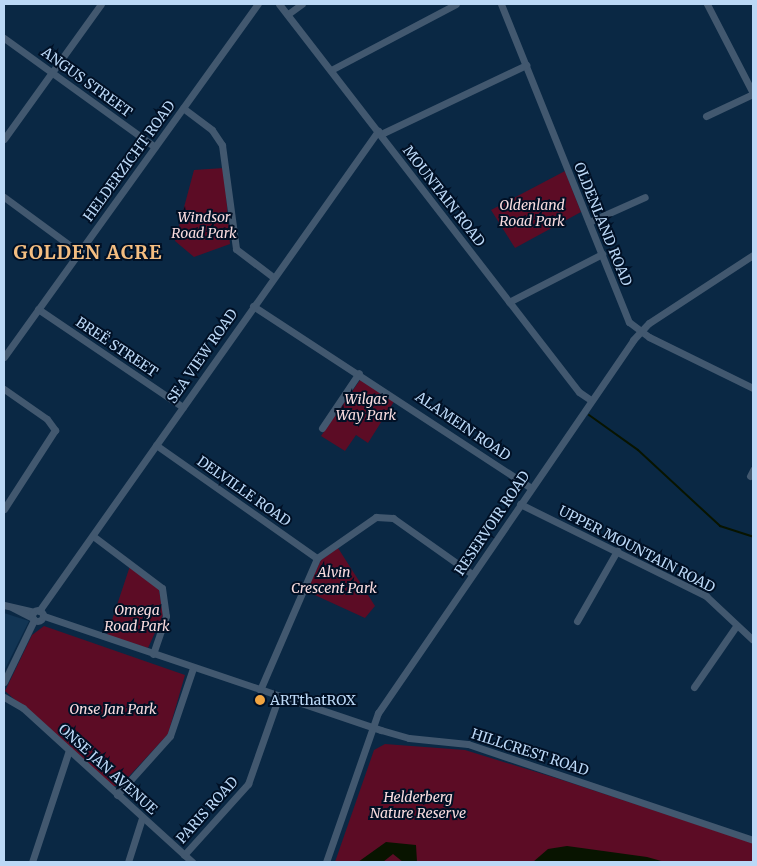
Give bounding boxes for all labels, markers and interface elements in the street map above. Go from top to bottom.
street label: ANGUS STREET [38,44,136,120]
street label: HELDERZICHT ROAD [80,97,178,225]
street label: MOUNTAIN ROAD [399,142,489,250]
street label: OLDENLAND ROAD [571,160,635,288]
park label: Oldenland Road Park [499,197,565,230]
park label: Windsor Road Park [171,209,237,242]
district label: GOLDEN ACRE [12,242,164,264]
street label: SEA VIEW ROAD [163,306,241,406]
street label: BREË STREET [73,313,161,381]
street label: ALAMEIN ROAD [412,388,514,464]
park label: Wilgas Way Park [336,391,396,424]
street label: DELVILLE ROAD [194,452,294,530]
street label: RESERVOIR ROAD [451,468,533,578]
street label: UPPER MOUNTAIN ROAD [556,502,718,596]
park label: Alvin Crescent Park [291,564,377,596]
park label: Omega Road Park [104,602,170,634]
place label: ARTthatROX [270,692,356,708]
marker: ARTthatROX [254,694,266,706]
park label: Onse Jan Park [69,701,157,717]
street label: ONSE JAN AVENUE [55,720,161,818]
street label: HILLCREST ROAD [469,725,591,779]
street label: PARIS ROAD [173,773,241,847]
park label: Helderberg Nature Reserve [370,789,466,822]

